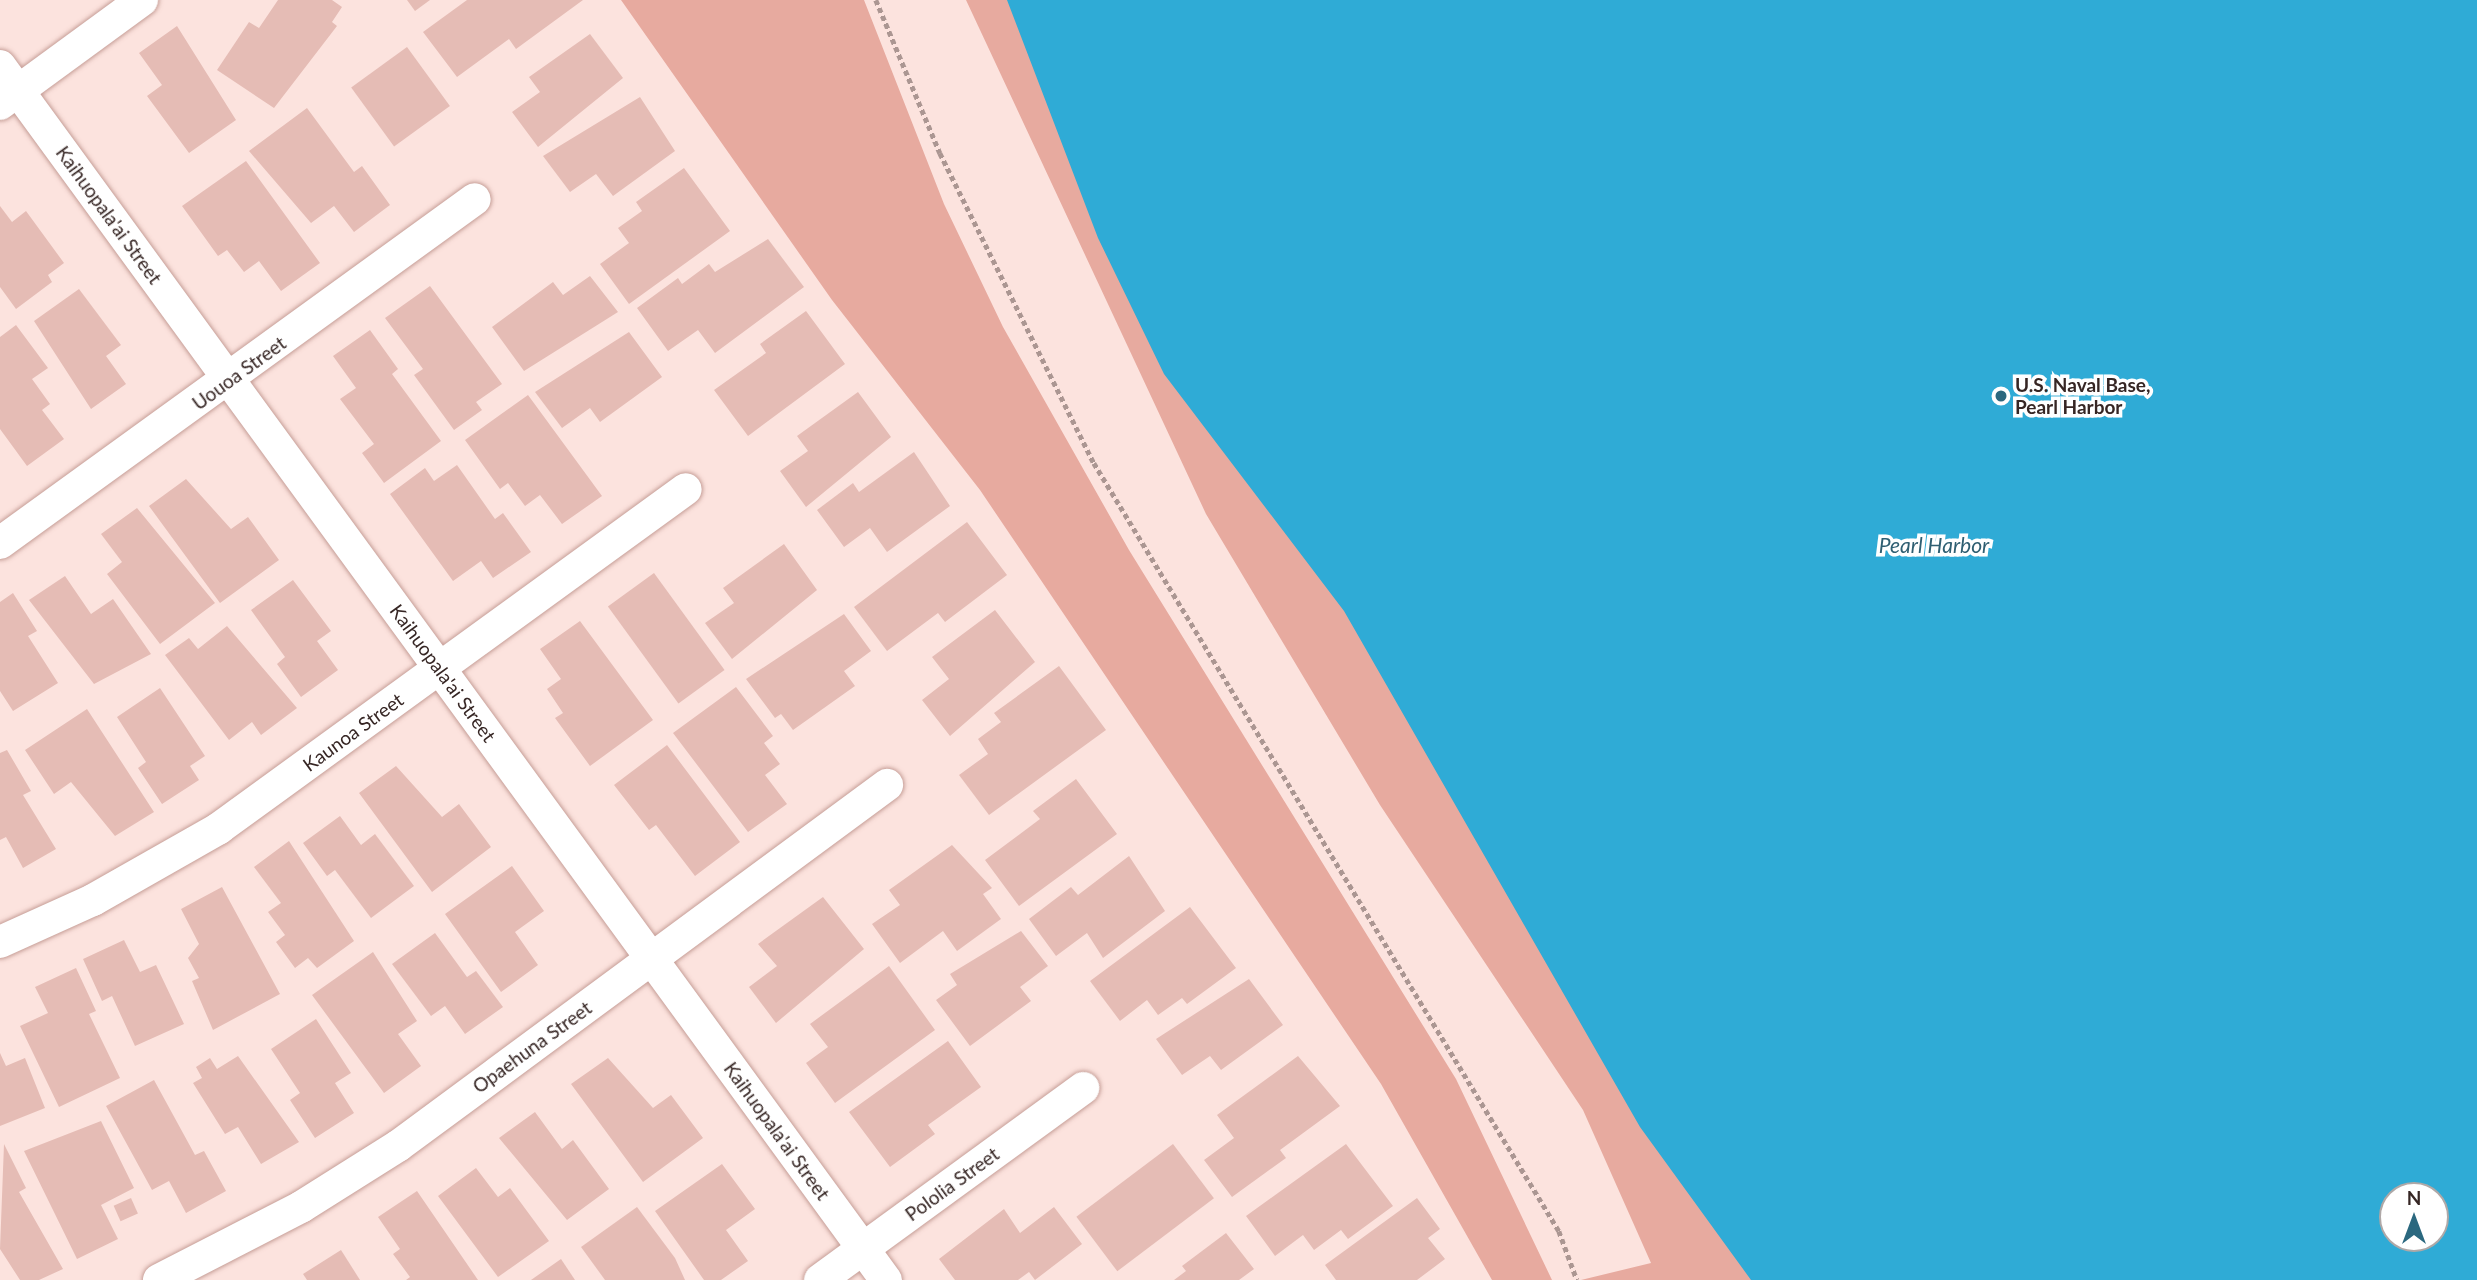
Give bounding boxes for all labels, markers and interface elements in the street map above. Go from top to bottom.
street label: Kaihuopala'ai Street [51,142,167,288]
street label: Uouoa Street [188,331,290,415]
place label: U.S. Naval Base, Pearl Harbor [2015,374,2150,418]
marker: U.S. Naval Base, Pearl Harbor [1993,388,2009,404]
water label: Pearl Harbor [1879,532,1989,558]
street label: Kaihuopala'ai Street [385,600,501,746]
street label: Kaunoa Street [298,688,408,776]
street label: Opaehuna Street [468,996,596,1098]
street label: Kaihuopala'ai Street [719,1058,835,1204]
street label: Pololia Street [901,1142,1003,1226]
north arrow [2379,1182,2449,1252]
text: N [2407,1186,2421,1209]

